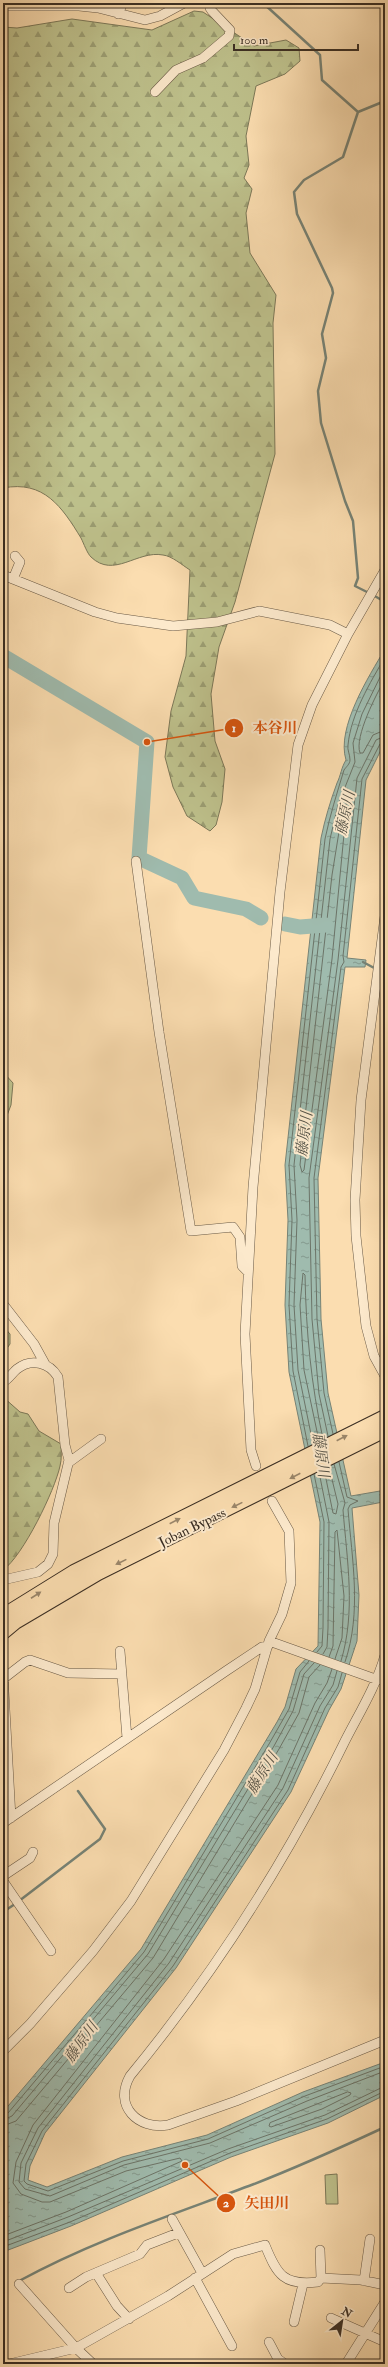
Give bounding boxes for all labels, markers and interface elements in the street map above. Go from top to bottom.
scale bar [234,26,358,52]
text: 100 m [240,33,269,48]
callout: 本谷川 [224,715,305,742]
text: 本谷川 [252,719,298,738]
text: 1 [232,721,236,736]
water label: 藤原川 [332,787,360,837]
water label: 藤原川 [292,1109,317,1158]
water label: 藤原川 [308,1431,333,1481]
one-way arrow [336,1435,348,1441]
one-way arrow [289,1473,300,1479]
one-way arrow [231,1502,243,1508]
street label: Joban Bypass [155,1504,229,1552]
one-way arrow [169,1518,181,1524]
one-way arrow [115,1559,126,1565]
one-way arrow [31,1591,41,1599]
water label: 藤原川 [242,1747,283,1797]
water label: 藤原川 [60,2017,103,2066]
callout: 矢田川 [216,2189,297,2216]
text: 矢田川 [244,2194,290,2213]
text: 2 [223,2196,229,2211]
north arrow [322,2301,362,2341]
text: N [338,2304,355,2321]

